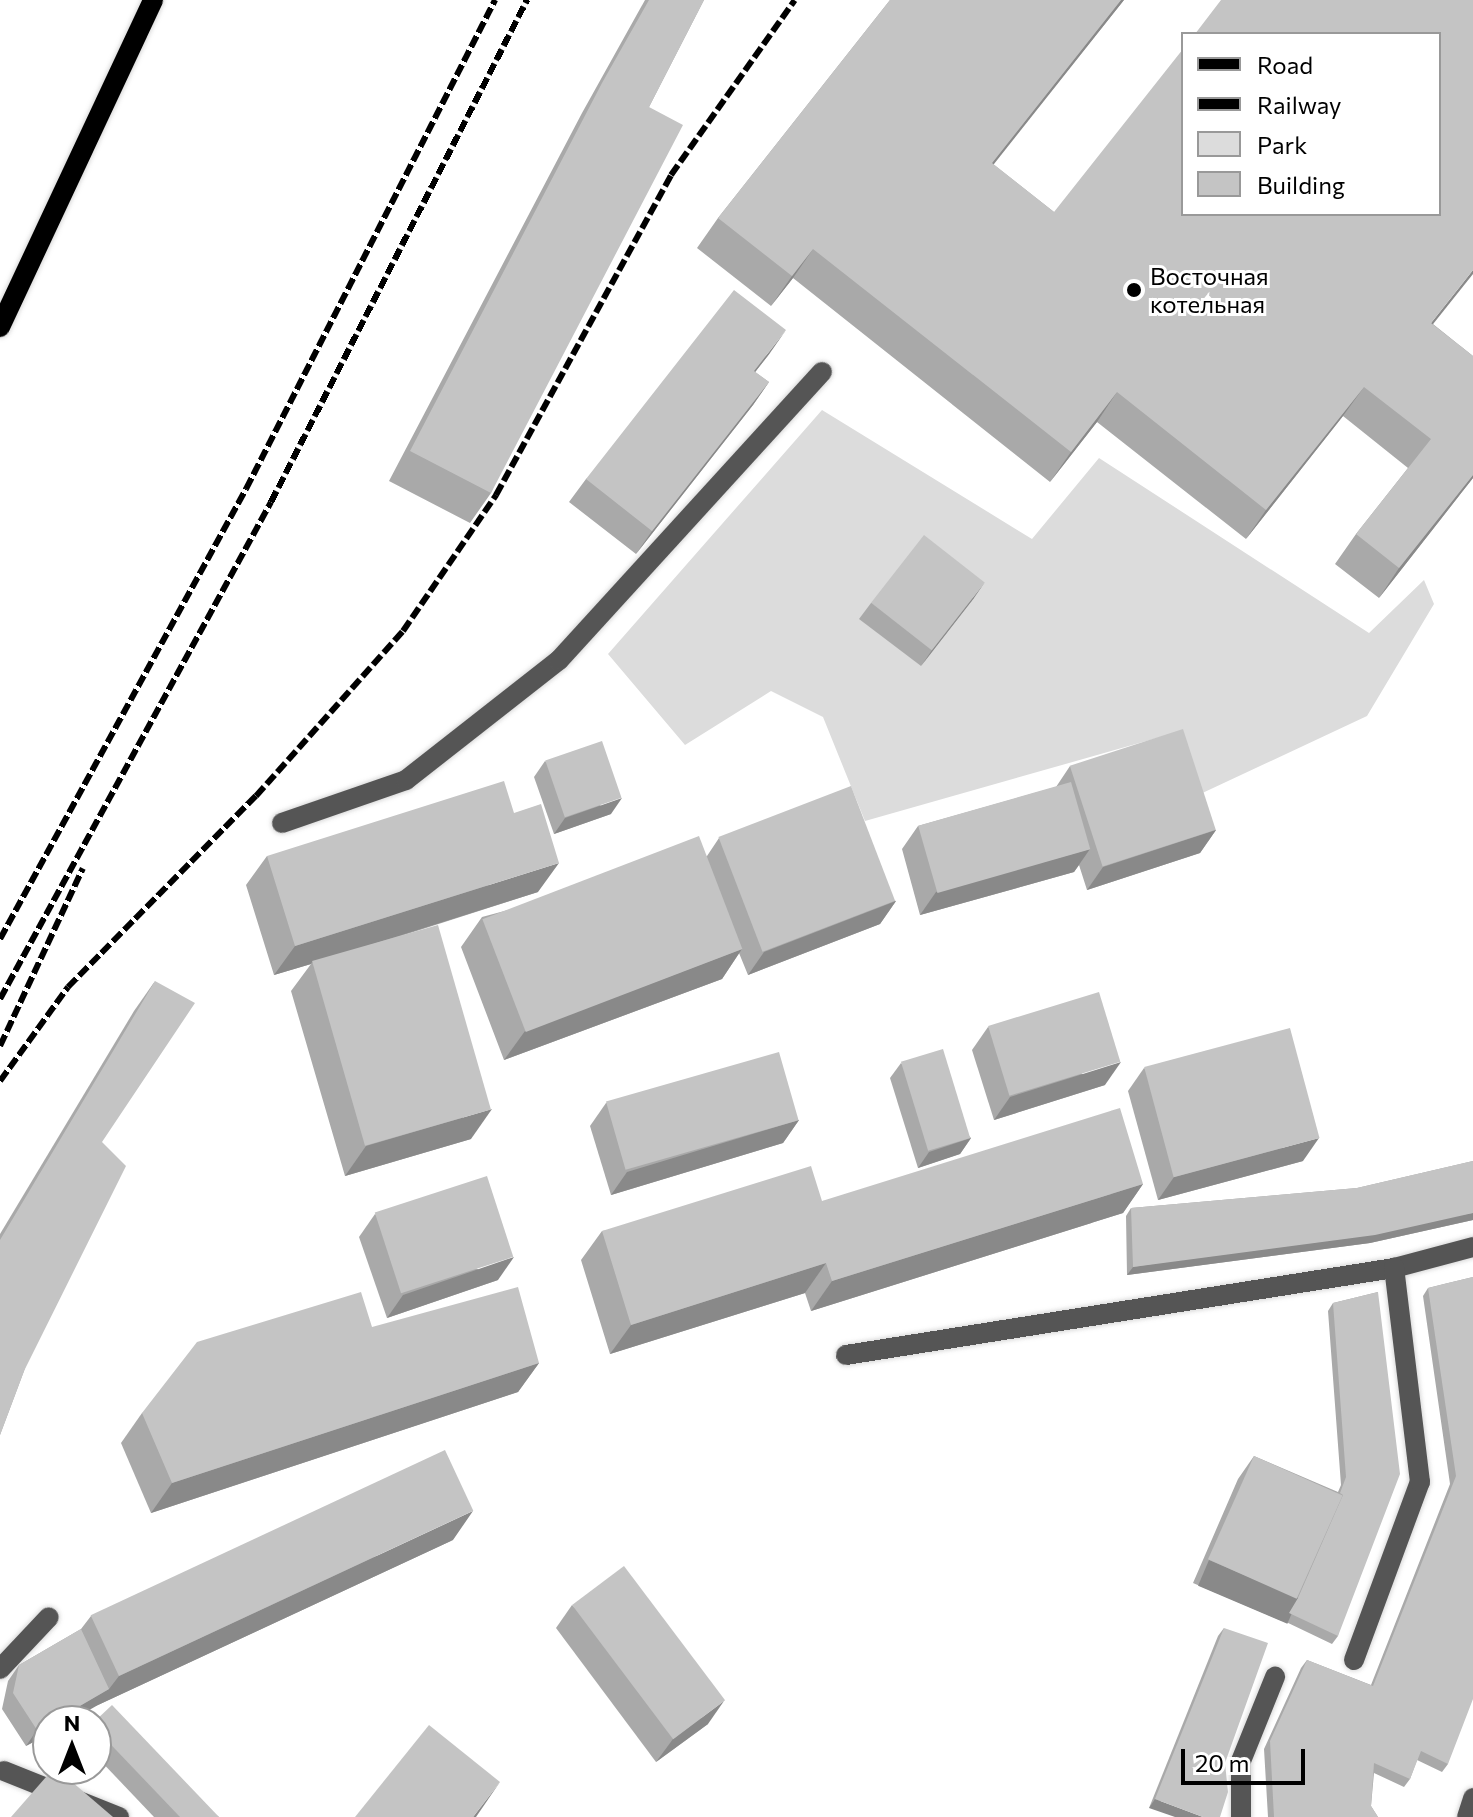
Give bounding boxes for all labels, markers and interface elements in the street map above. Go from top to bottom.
legend [1181,32,1441,216]
text: Road [1257,50,1313,79]
text: Railway [1257,90,1342,119]
text: Park [1257,130,1307,159]
text: Building [1257,170,1345,199]
place label: Восточная котельная [1150,262,1269,318]
marker: Восточная котельная [1125,281,1143,299]
north arrow [32,1705,112,1785]
text: N [64,1709,80,1736]
scale bar [1185,1733,1309,1783]
text: 20 m [1195,1748,1249,1777]

